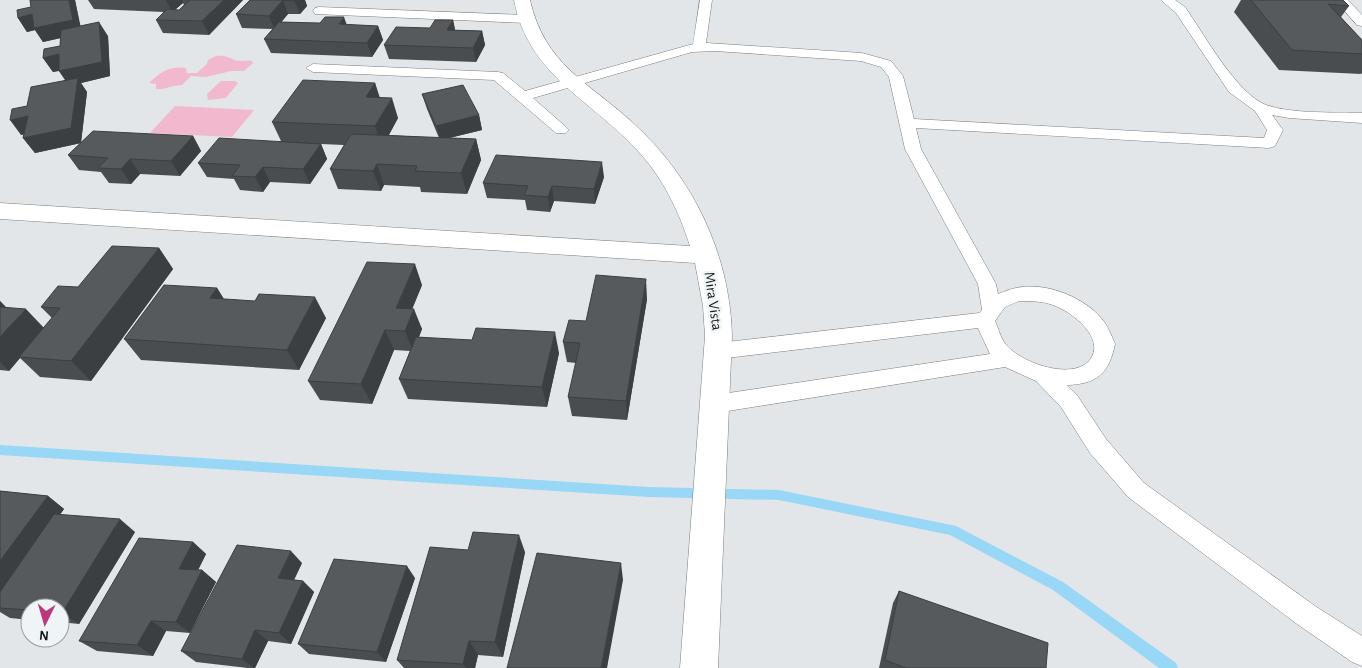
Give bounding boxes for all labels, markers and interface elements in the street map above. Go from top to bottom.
street label: Mira Vista [701,271,725,331]
north arrow [20,598,70,648]
text: N [38,628,49,642]

